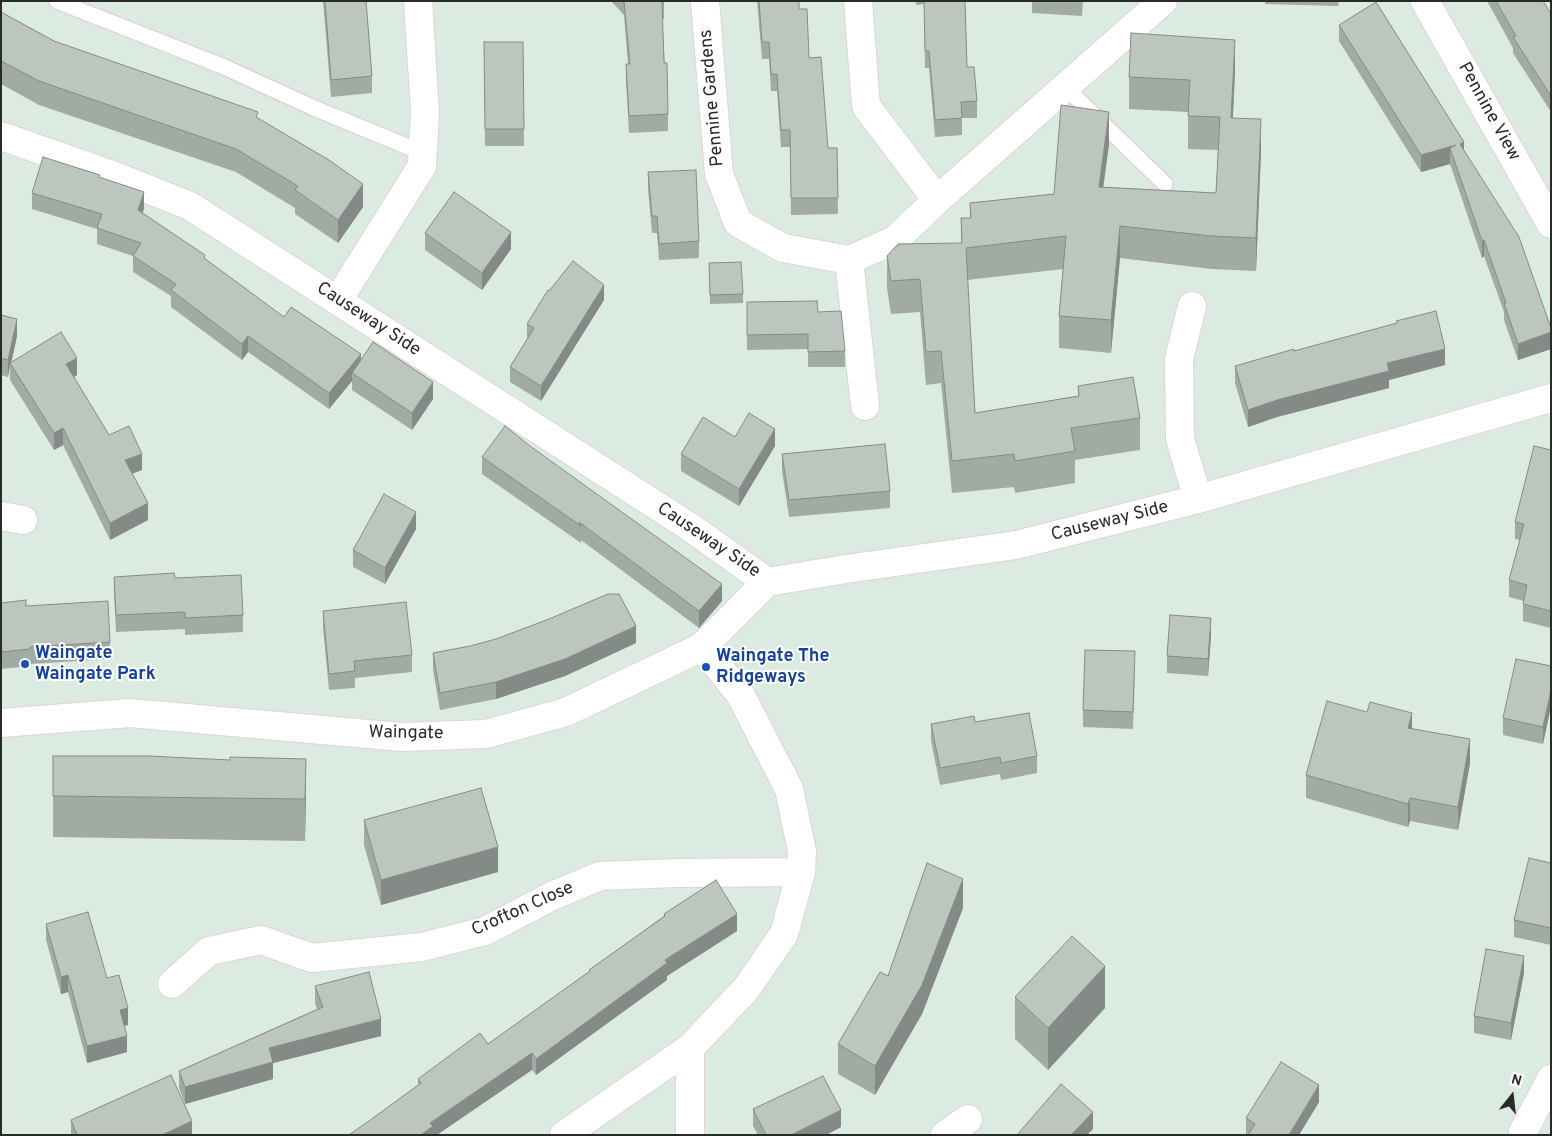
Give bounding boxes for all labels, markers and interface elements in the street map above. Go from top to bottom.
street label: Pennine Gardens [696,28,730,168]
street label: Pennine View [1452,59,1524,165]
street label: Causeway Side [312,278,424,362]
street label: Causeway Side [1049,497,1171,547]
street label: Causeway Side [652,498,764,584]
place label: Waingate Waingate Park [35,643,156,686]
place label: Waingate The Ridgeways [716,646,830,689]
marker: Waingate Waingate Park [19,658,31,670]
marker: Waingate The Ridgeways [700,661,712,673]
street label: Waingate [368,723,444,745]
street label: Crofton Close [469,878,577,942]
north arrow [1487,1071,1537,1121]
text: N [1509,1072,1523,1091]

